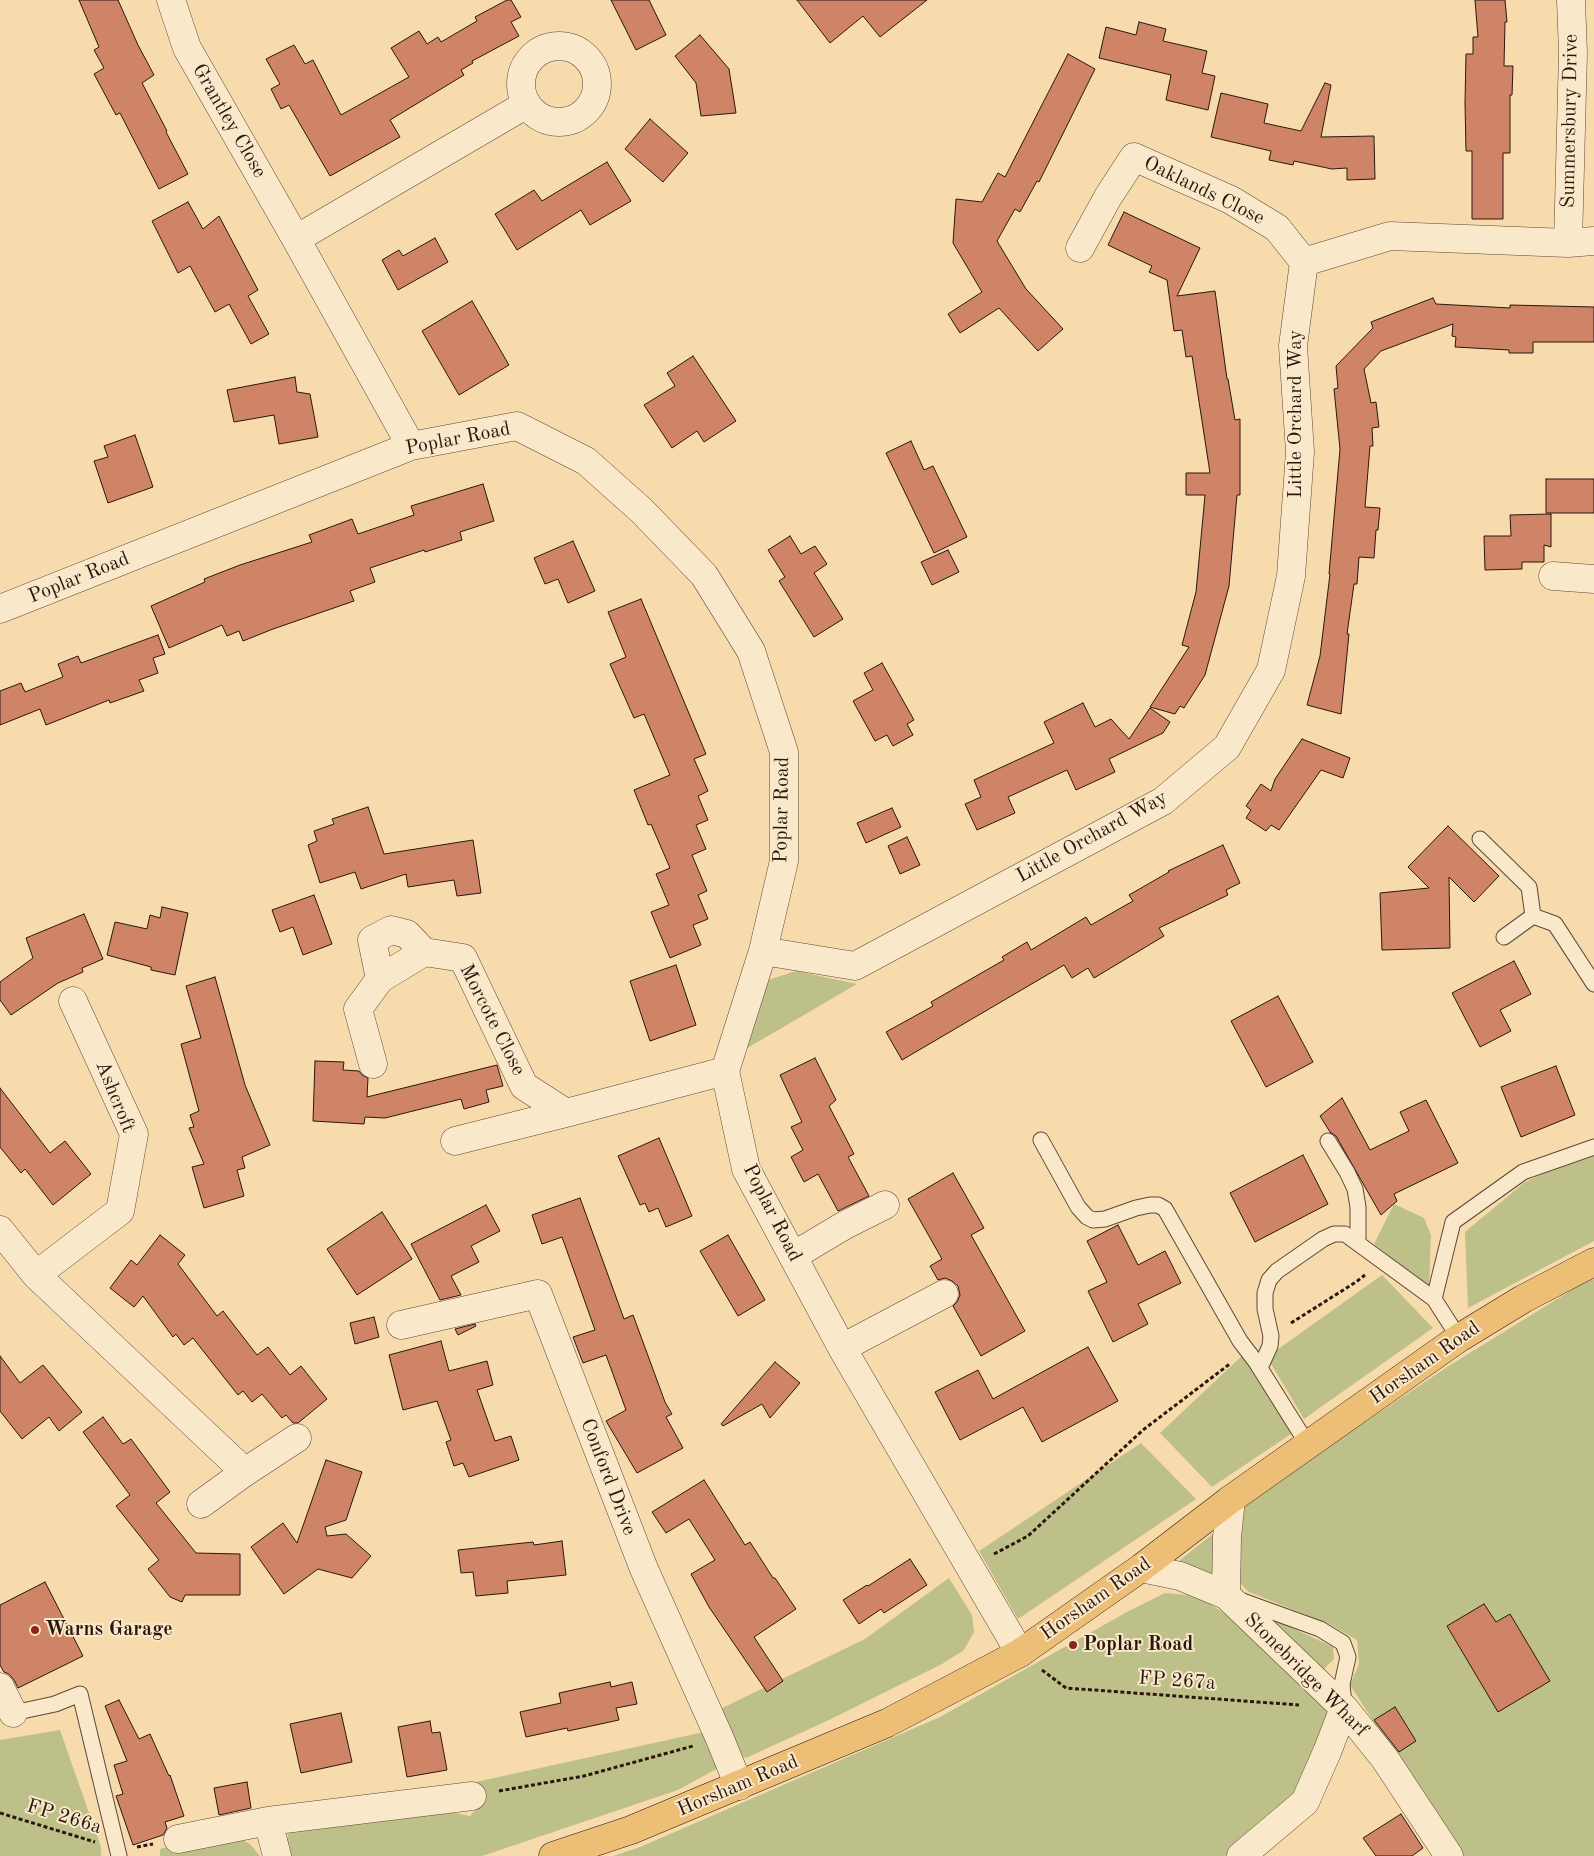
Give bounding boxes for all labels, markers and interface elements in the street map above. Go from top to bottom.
street label: Summersbury Drive [1556,34,1584,208]
street label: Grantley Close [187,60,271,182]
street label: Oaklands Close [1140,151,1268,231]
street label: Little Orchard Way [1284,330,1308,498]
street label: Poplar Road [403,417,513,461]
street label: Poplar Road [25,547,133,609]
street label: Poplar Road [769,757,795,863]
street label: Little Orchard Way [1012,786,1172,888]
street label: Morcote Close [454,960,530,1080]
street label: Ashcroft [90,1058,140,1136]
street label: Poplar Road [737,1160,807,1266]
street label: Horsham Road [1365,1316,1485,1410]
street label: Conford Drive [575,1415,641,1539]
street label: Horsham Road [1036,1552,1156,1646]
street label: Stonebridge Wharf [1239,1608,1373,1742]
place label: Warns Garage [45,1618,173,1642]
marker: Warns Garage [29,1624,41,1636]
place label: Poplar Road [1083,1633,1193,1657]
marker: Poplar Road [1067,1639,1079,1651]
street label: FP 267a [1138,1666,1216,1696]
street label: Horsham Road [674,1750,802,1822]
street label: FP 266a [23,1794,105,1840]

